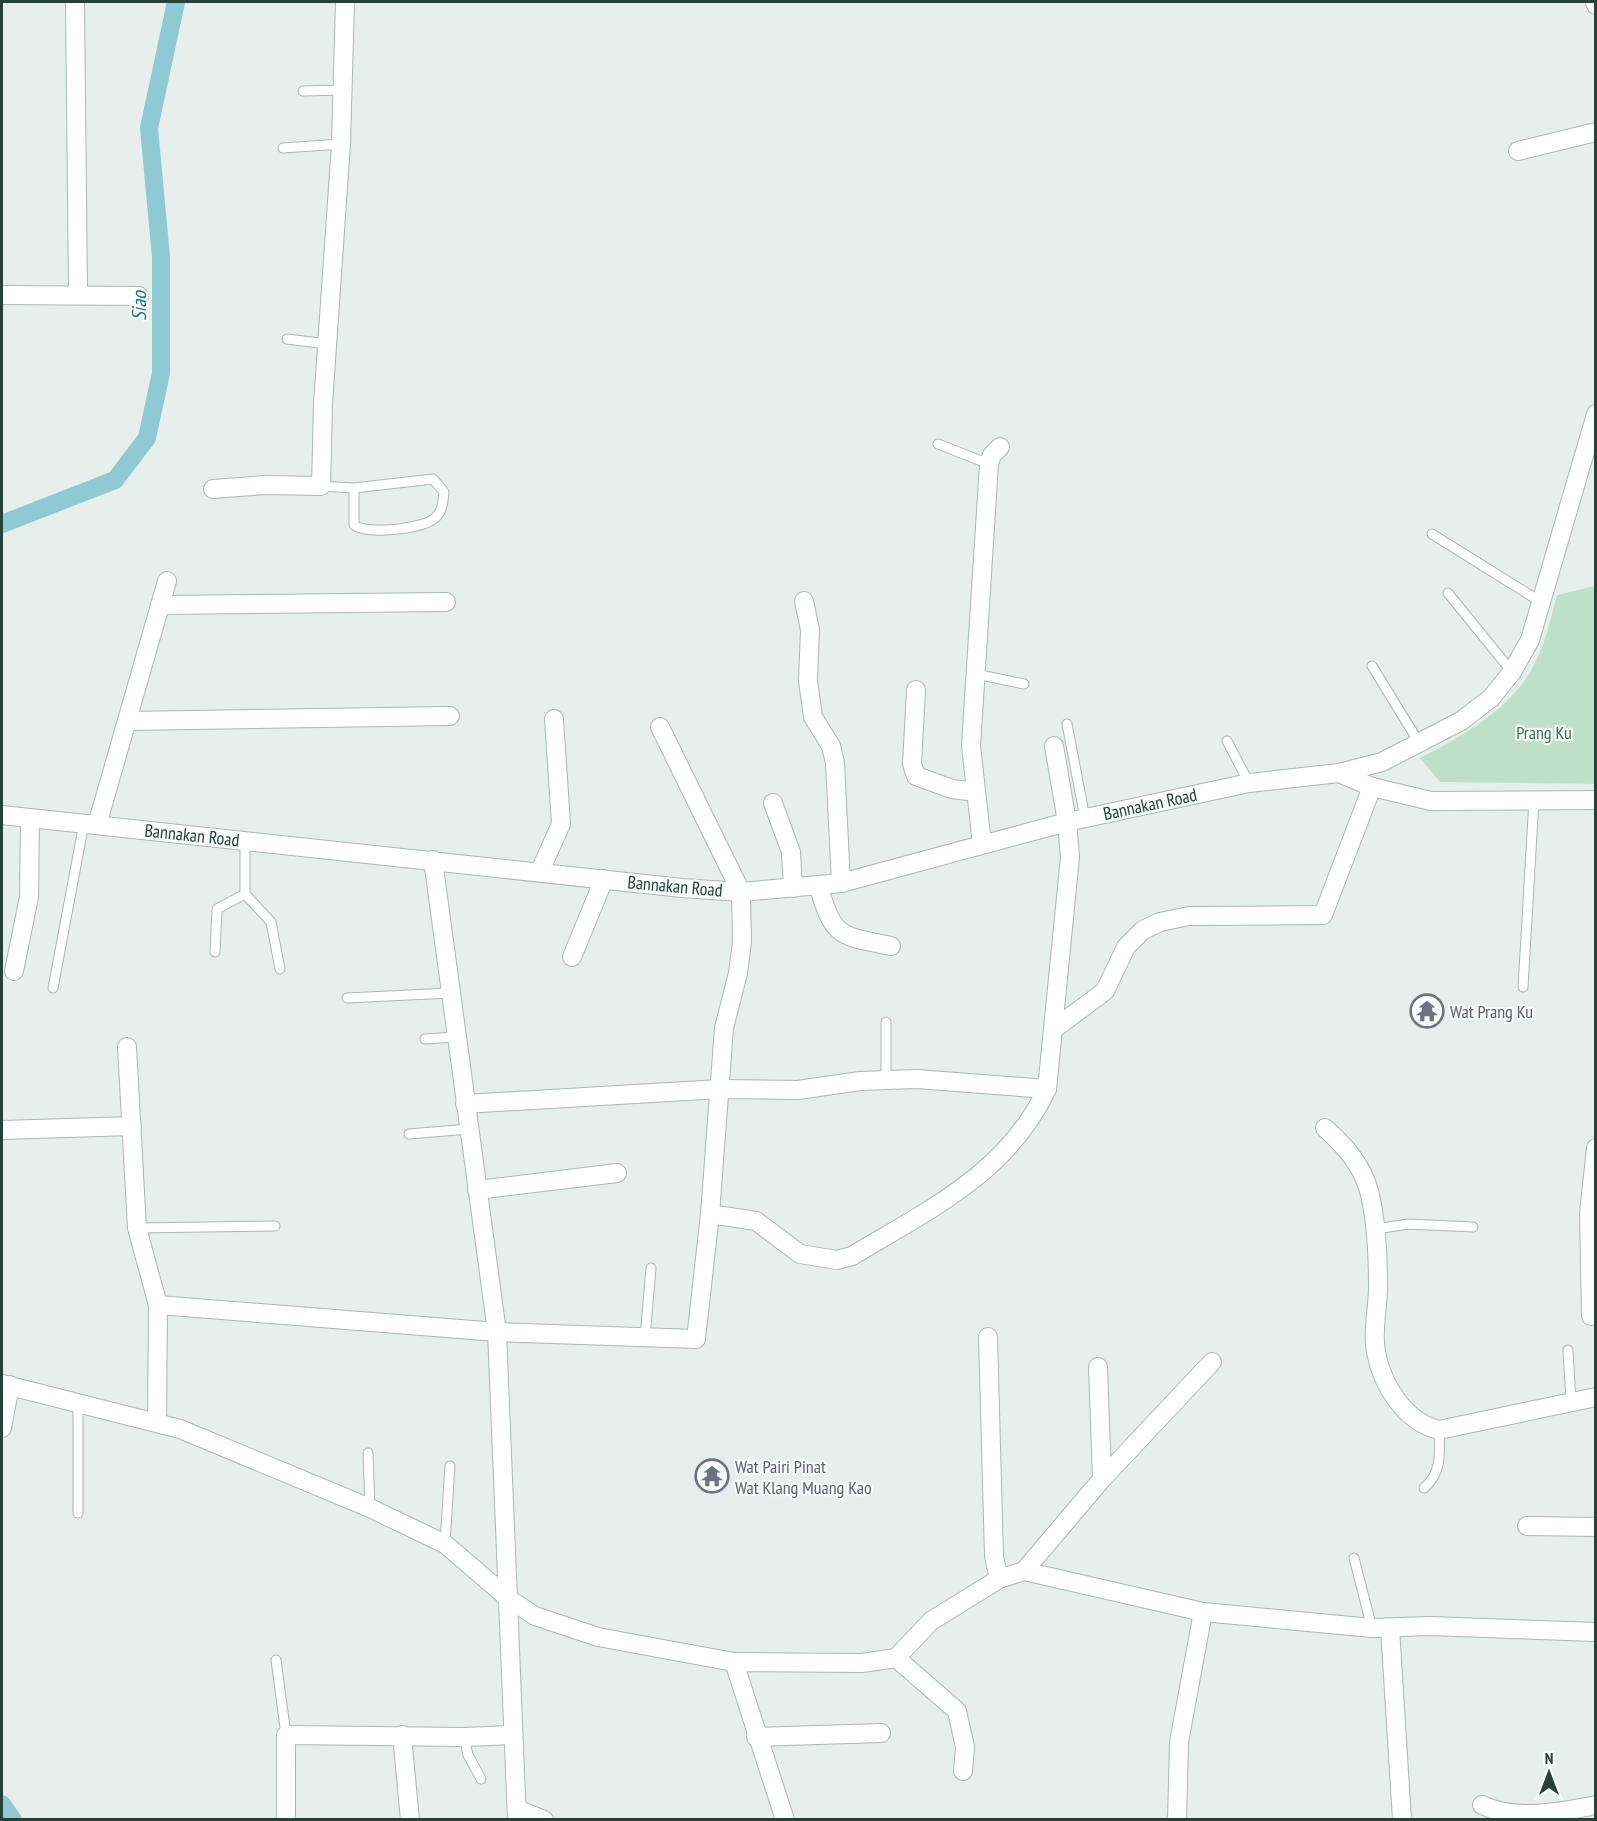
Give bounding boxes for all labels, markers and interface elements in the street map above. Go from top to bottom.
water label: Siao [126,290,152,321]
park label: Prang Ku [1516,721,1572,744]
street label: Bannakan Road [1101,783,1199,825]
street label: Bannakan Road [143,819,241,851]
street label: Bannakan Road [627,870,723,902]
temple icon: Wat Prang Ku [1409,993,1445,1029]
place label: Wat Prang Ku [1450,1000,1533,1023]
place label: Wat Pairi Pinat Wat Klang Muang Kao [735,1455,872,1499]
temple icon: Wat Pairi Pinat Wat Klang Muang Kao [694,1458,730,1494]
north arrow [1519,1743,1579,1803]
text: N [1545,1748,1553,1768]

